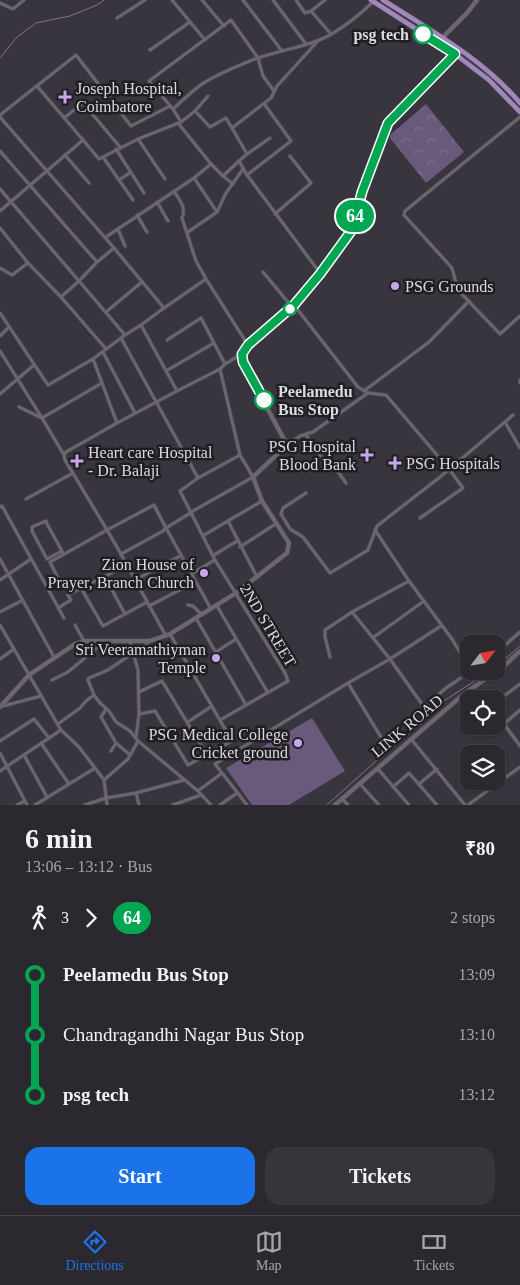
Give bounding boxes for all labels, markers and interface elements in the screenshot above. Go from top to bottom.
marker: psg tech [413,24,433,44]
place label: psg tech [353,26,409,44]
place label: Joseph Hospital, Coimbatore [76,80,182,115]
marker: Joseph Hospital, Coimbatore [58,90,72,104]
line badge: 64 [332,200,378,232]
text: 64 [346,206,364,226]
place label: PSG Grounds [405,278,493,295]
marker: PSG Grounds [389,280,401,292]
unlabelled marker [283,302,297,316]
place label: Peelamedu Bus Stop [278,383,353,419]
marker: Peelamedu Bus Stop [254,390,274,410]
place label: PSG Hospital Blood Bank [268,438,357,473]
place label: Heart care Hospital - Dr. Balaji [88,444,213,480]
marker: PSG Hospital Blood Bank [360,448,374,462]
marker: Heart care Hospital - Dr. Balaji [70,454,84,468]
place label: PSG Hospitals [406,455,500,473]
marker: PSG Hospitals [388,456,402,470]
place label: Zion House of Prayer, Branch Church [48,556,195,592]
marker: Zion House of Prayer, Branch Church [198,567,210,579]
street label: 2ND STREET [237,580,300,670]
north arrow [460,635,505,680]
map controls [460,635,505,790]
place label: Sri Veeramathiyman Temple [75,641,206,677]
marker: Sri Veeramathiyman Temple [210,652,222,664]
button: locate [460,690,505,735]
street label: LINK ROAD [368,691,446,761]
place label: PSG Medical College Cricket ground [148,726,288,762]
marker: PSG Medical College Cricket ground [292,737,304,749]
button: layers [460,745,505,790]
text: 6 min [25,823,93,854]
text: ₹80 [465,838,495,859]
text: 13:06 – 13:12 · Bus [25,858,152,875]
icon: walk [25,904,53,932]
icon: forward [77,904,105,932]
text: 64 [123,908,141,928]
text: 3 [61,909,69,926]
text: 2 stops [450,909,495,926]
text: Peelamedu Bus Stop [63,964,229,985]
text: 13:09 [459,966,495,983]
text: Chandragandhi Nagar Bus Stop [63,1024,304,1045]
text: 13:10 [459,1026,495,1043]
text: psg tech [63,1084,129,1105]
text: 13:12 [459,1086,495,1103]
button: Start [25,1147,255,1205]
button: Tickets [265,1147,495,1205]
tab: Directions [65,1228,124,1274]
tab: Map [255,1228,283,1274]
tab: Tickets [414,1228,455,1274]

